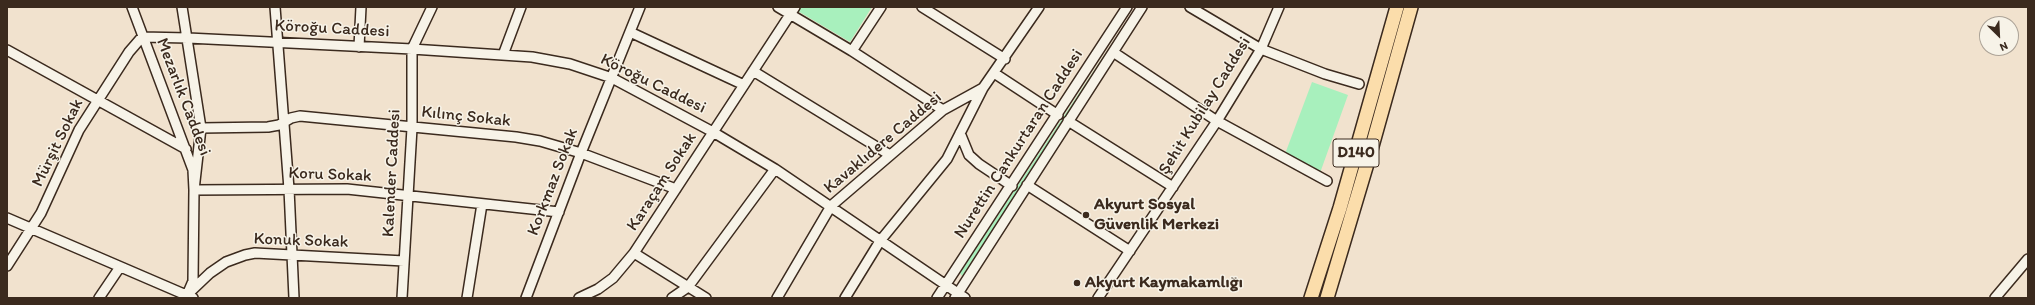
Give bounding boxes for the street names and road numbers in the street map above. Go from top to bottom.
street label: Köroğu Caddesi [274,16,390,42]
street label: Şehit Kubilay Caddesi [1154,33,1256,179]
street label: Mezarlık Caddesi [151,35,215,159]
street label: Nurettin Cankurtaran Caddesi [950,46,1088,242]
street label: Köroğu Caddesi [597,50,709,118]
street label: Kavaklıdere Caddesi [820,88,946,198]
street label: Mürşit Sokak [28,96,88,190]
street label: Kılınç Sokak [420,102,512,132]
street label: Kalender Caddesi [378,109,406,237]
street label: Korkmaz Sokak [523,125,583,239]
street label: Karaçam Sokak [623,129,701,235]
road number: D140 [1333,139,1379,167]
street label: Koru Sokak [288,163,372,187]
street label: Konuk Sokak [253,229,349,253]

